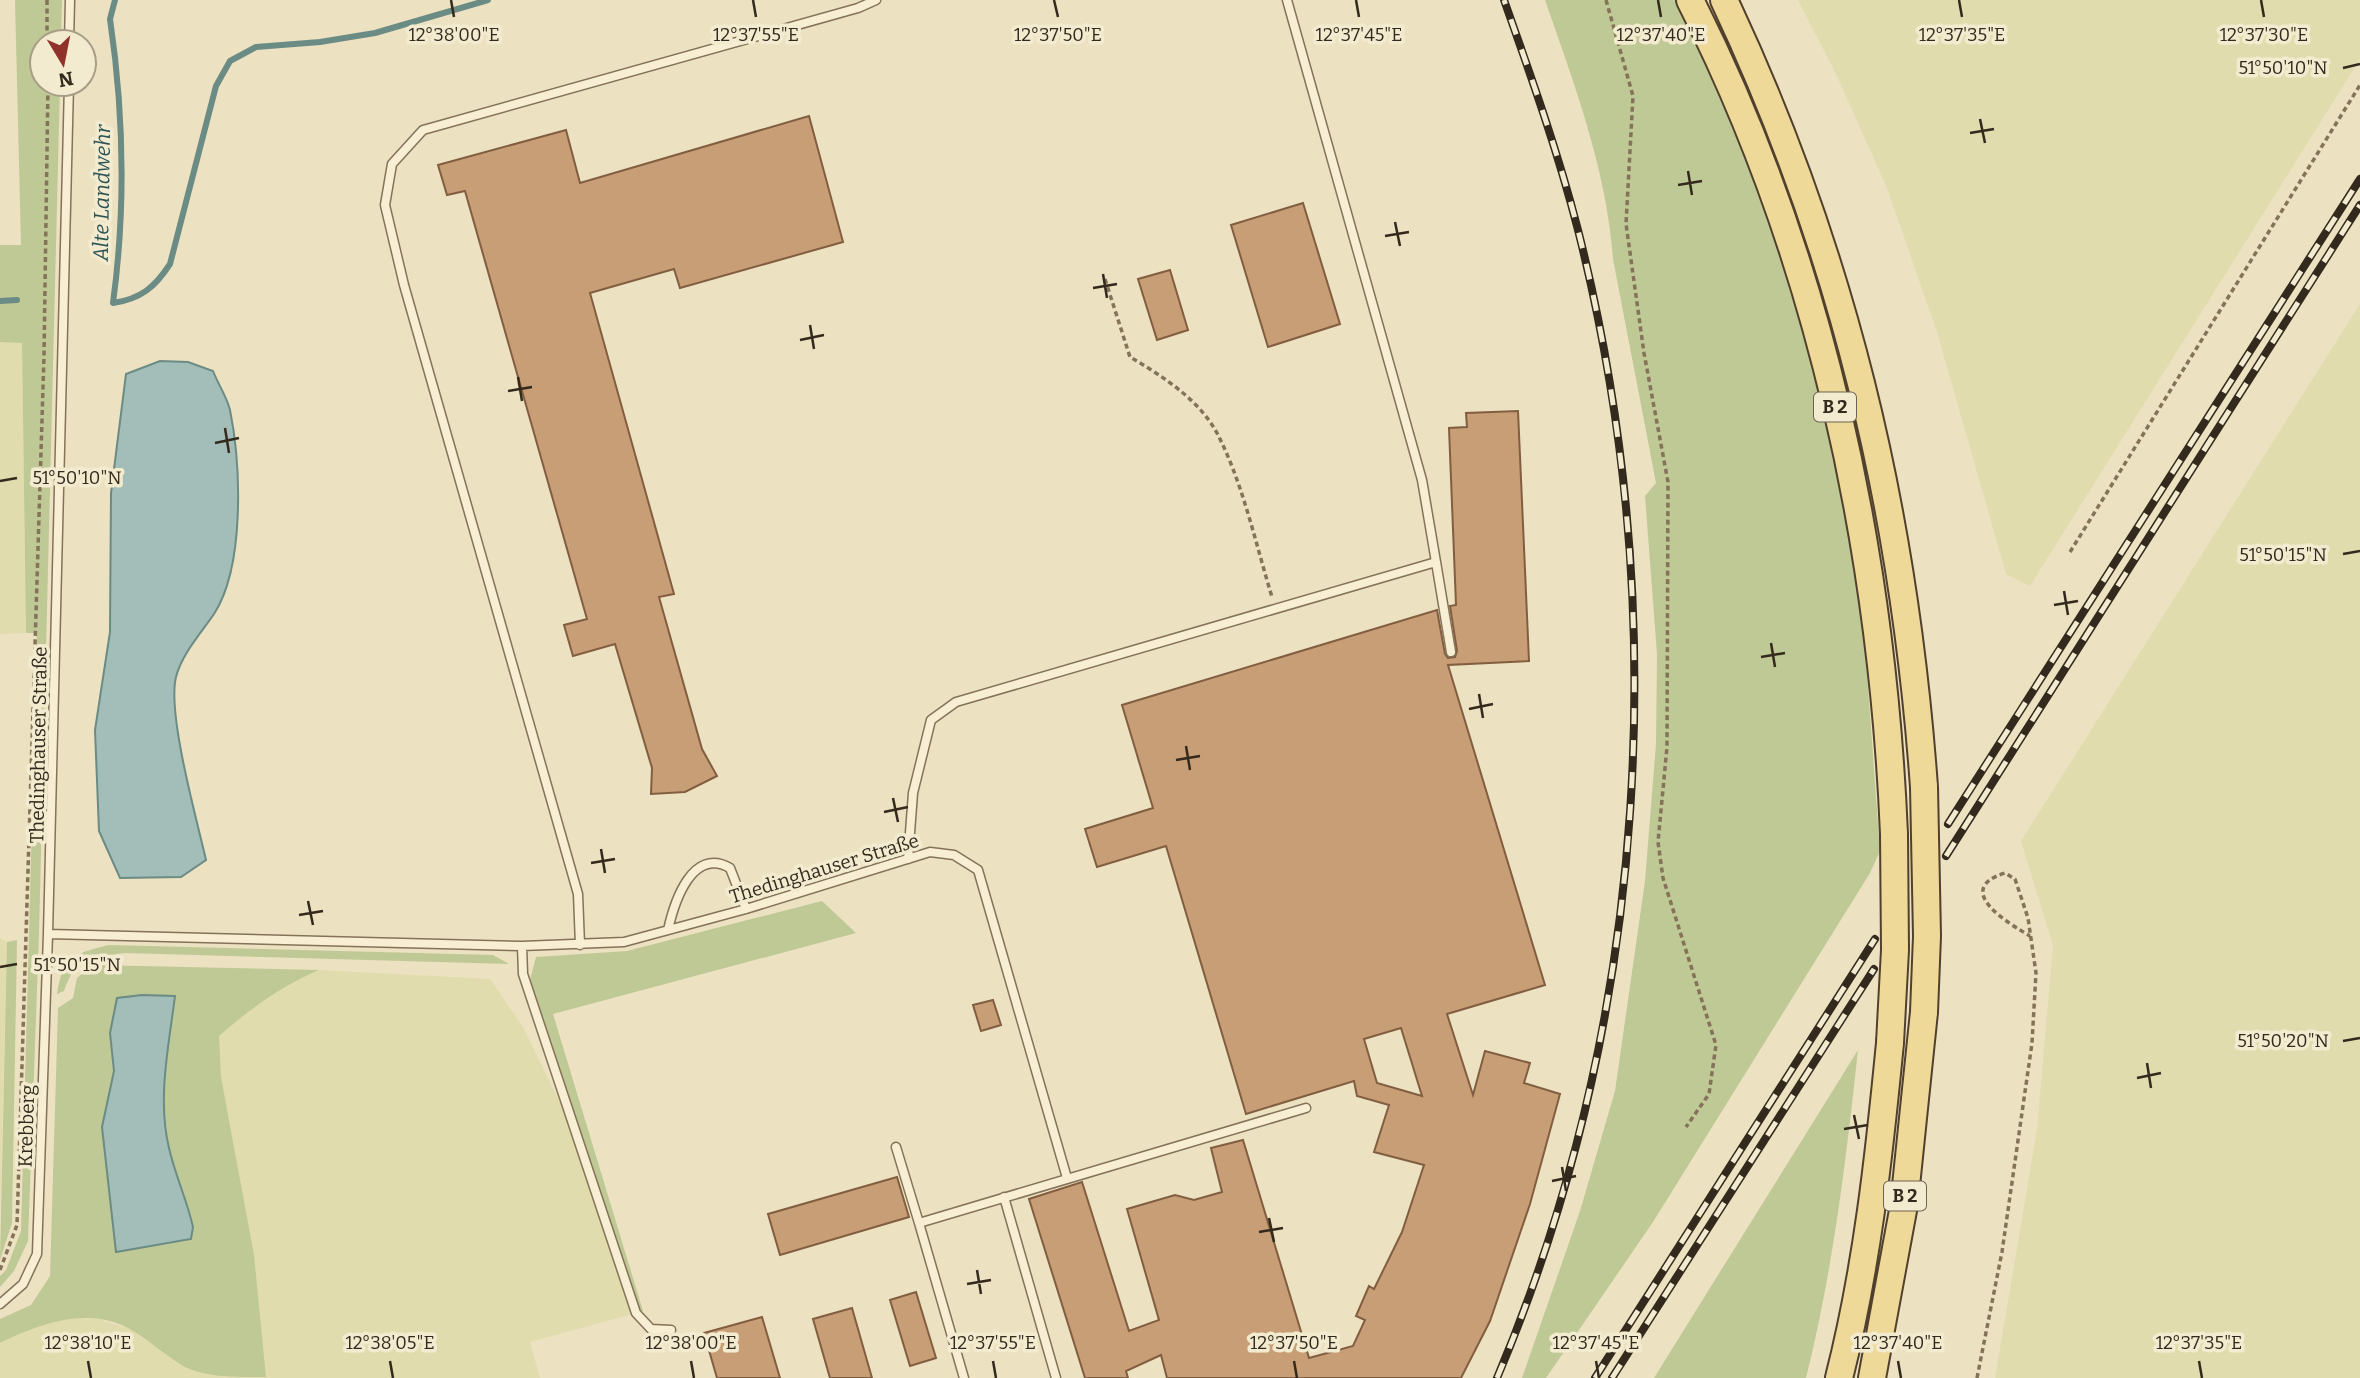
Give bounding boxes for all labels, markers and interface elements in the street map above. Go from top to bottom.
text: 12°38'00"E [408,24,500,46]
text: 12°37'55"E [713,24,799,46]
text: 12°37'50"E [1014,24,1102,46]
text: 12°37'45"E [1316,24,1402,46]
text: 12°37'40"E [1617,24,1705,46]
text: 12°37'35"E [1919,24,2005,46]
text: 12°37'30"E [2220,24,2308,46]
north arrow [28,28,98,98]
text: 51°50'10"N [2238,57,2328,79]
text: N [56,67,75,92]
water label: Alte Landwehr [88,123,116,262]
road number: B 2 [1814,393,1856,422]
text: 51°50'10"N [32,467,122,489]
text: 51°50'15"N [2239,544,2327,566]
street label: Thedinghauser Straße [25,646,52,844]
street label: Thedinghauser Straße [727,829,922,908]
text: 51°50'15"N [33,954,121,976]
text: 51°50'20"N [2237,1030,2329,1052]
street label: Krebberg [14,1084,39,1168]
road number: B 2 [1884,1182,1926,1210]
text: 12°38'10"E [45,1332,131,1354]
text: 12°38'05"E [345,1332,435,1354]
text: 12°38'00"E [645,1332,737,1354]
text: 12°37'55"E [950,1332,1036,1354]
text: 12°37'50"E [1250,1332,1338,1354]
text: 12°37'45"E [1553,1332,1639,1354]
text: 12°37'40"E [1854,1332,1942,1354]
text: 12°37'35"E [2156,1332,2242,1354]

